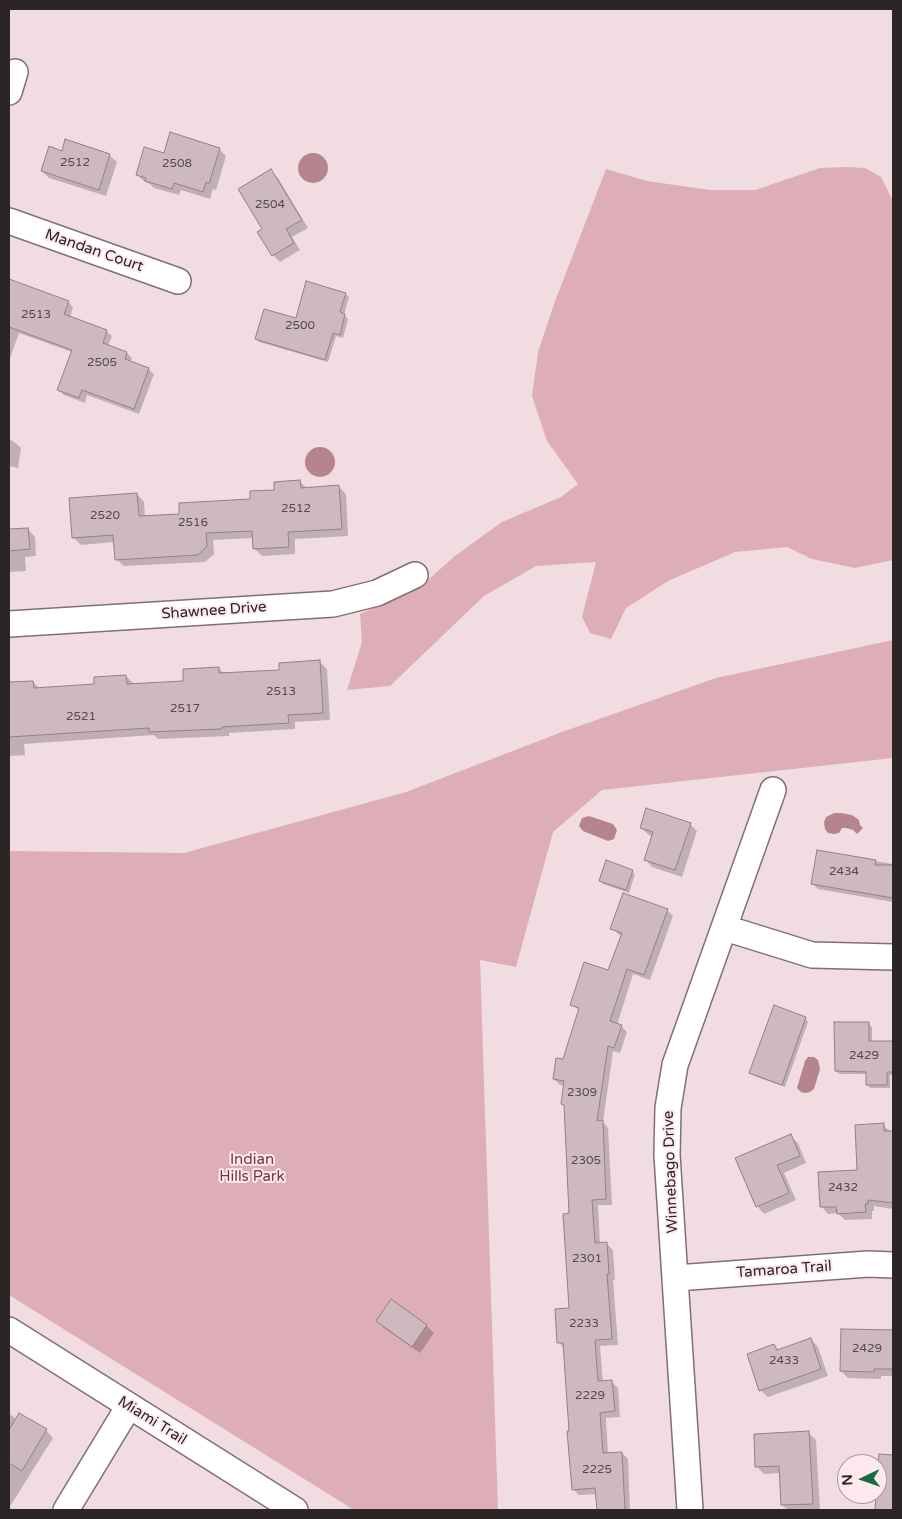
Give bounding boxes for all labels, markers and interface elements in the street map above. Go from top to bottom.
house number: 2512 [60,156,90,170]
house number: 2508 [162,157,192,171]
house number: 2504 [255,198,285,212]
street label: Mandan Court [42,226,146,276]
house number: 2513 [21,308,51,322]
house number: 2500 [285,319,315,333]
house number: 2505 [87,356,117,370]
house number: 2512 [281,502,311,516]
house number: 2520 [90,509,120,523]
house number: 2516 [178,516,208,530]
street label: Shawnee Drive [161,598,267,624]
house number: 2513 [266,685,296,699]
house number: 2517 [170,702,200,716]
house number: 2521 [66,710,96,724]
house number: 2434 [829,865,859,879]
house number: 2429 [849,1049,879,1063]
house number: 2309 [567,1086,597,1100]
street label: Winnebago Drive [660,1110,682,1234]
park label: Indian Hills Park [219,1151,285,1186]
house number: 2305 [571,1154,601,1168]
house number: 2432 [828,1181,858,1195]
house number: 2301 [572,1252,602,1266]
street label: Tamaroa Trail [736,1258,832,1282]
house number: 2233 [569,1317,599,1331]
house number: 2429 [852,1342,882,1356]
house number: 2433 [769,1354,799,1368]
house number: 2229 [575,1389,605,1403]
street label: Miami Trail [114,1393,190,1449]
north arrow [837,1454,887,1504]
house number: 2225 [582,1463,612,1477]
text: N [839,1474,856,1486]

